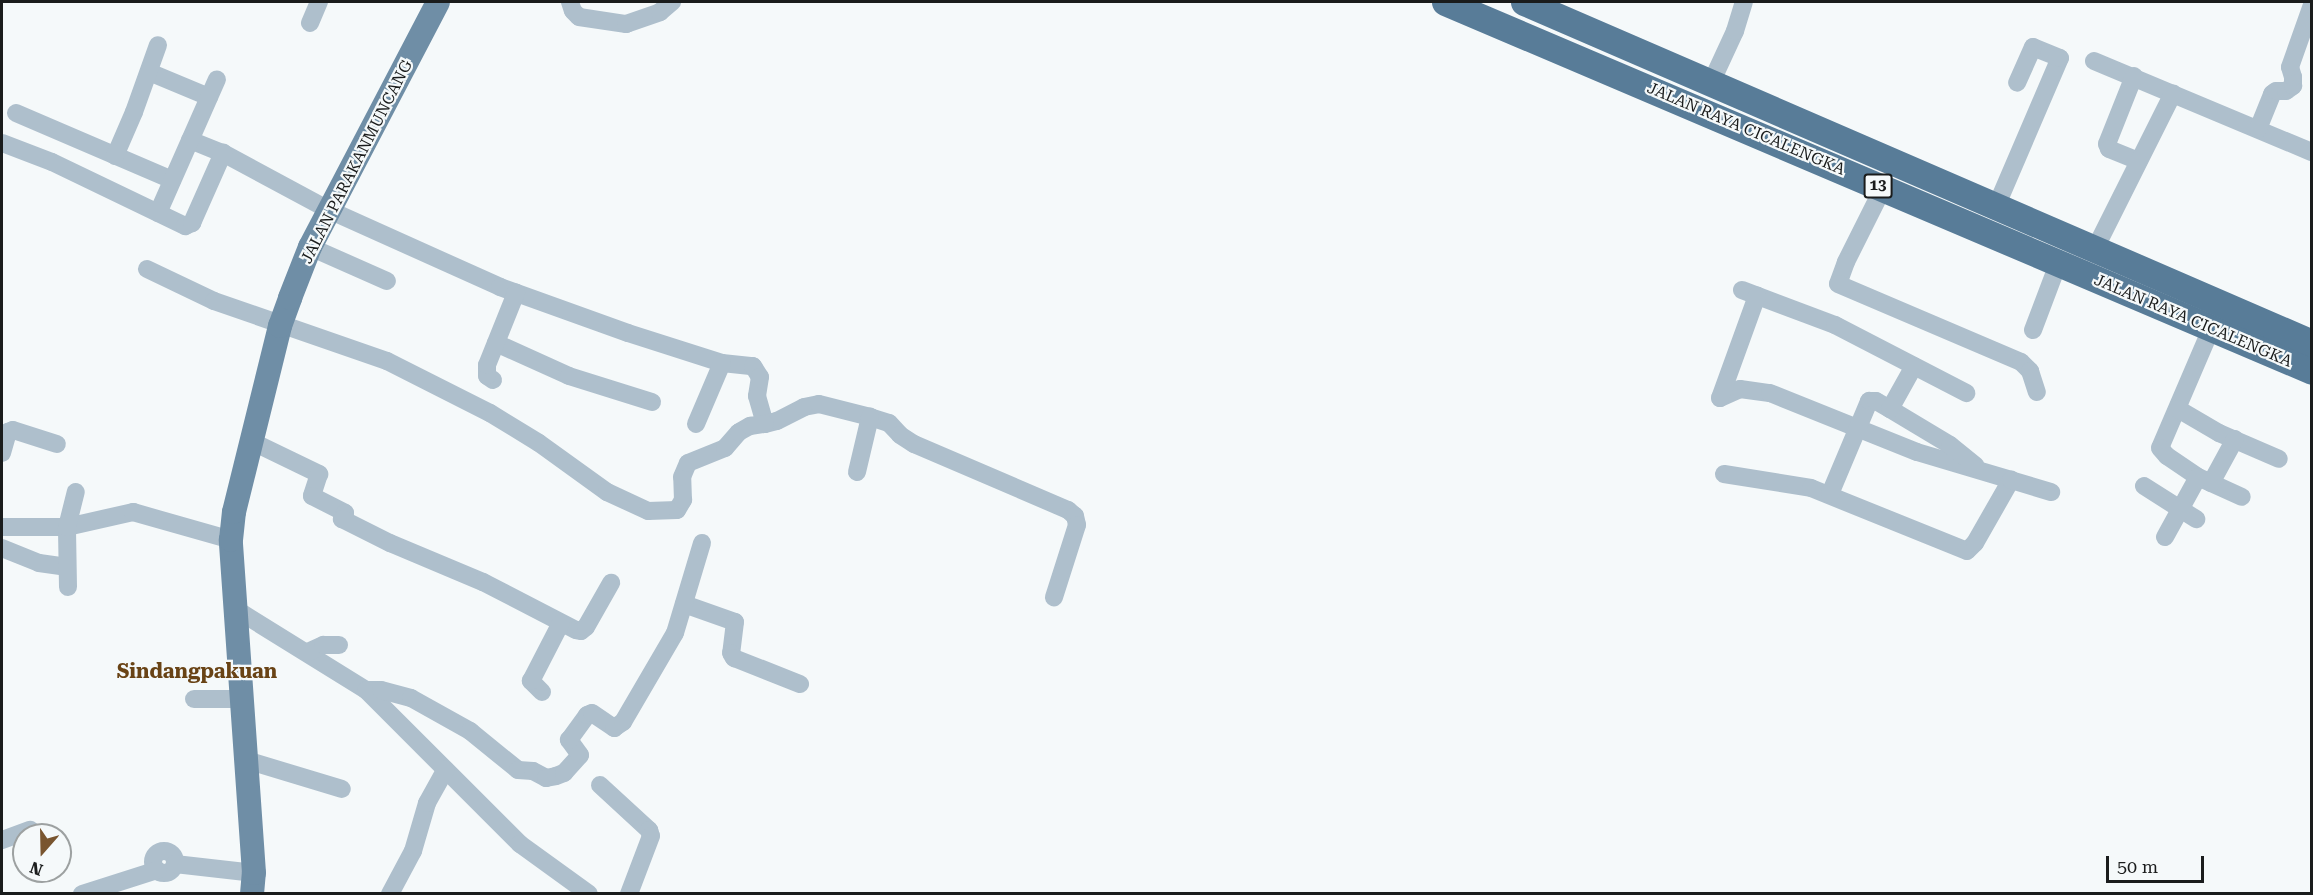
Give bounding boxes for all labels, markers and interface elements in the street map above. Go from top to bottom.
street label: JALAN PARAKANMUNCANG [297,57,417,267]
street label: JALAN RAYA CICALENGKA [1644,78,1848,180]
road number: 13 [1863,174,1893,198]
street label: JALAN RAYA CICALENGKA [2091,270,2295,372]
district label: Sindangpakuan [117,659,277,683]
north arrow [12,823,72,883]
scale bar [2109,844,2206,882]
text: 50 m [2117,856,2158,877]
text: N [27,857,45,880]

